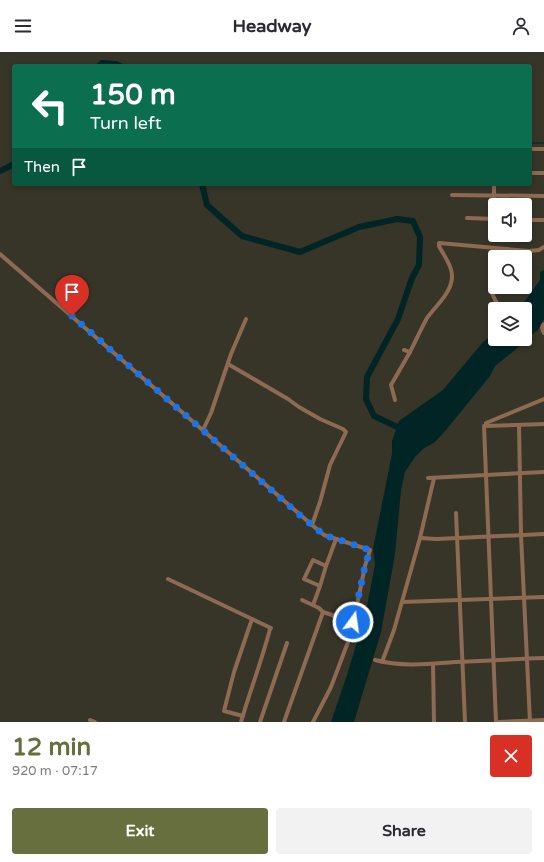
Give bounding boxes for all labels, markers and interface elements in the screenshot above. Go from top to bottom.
icon: menu [12,15,34,37]
text: Headway [233,15,311,37]
icon: person [510,15,532,37]
text: 150 m [90,78,176,112]
icon: left [24,80,76,132]
text: Turn left [90,112,162,134]
icon: arrive [68,156,90,178]
text: Then [24,158,60,176]
map controls [488,198,532,346]
button: sound [488,198,532,242]
button: search [488,250,532,294]
pin [55,275,89,316]
icon: arrive [61,281,83,303]
button: layers [488,302,532,346]
position arrow [332,601,374,643]
text: 12 min [12,733,91,762]
button: close [490,735,532,777]
text: 920 m · 07:17 [12,763,98,779]
button: Exit [12,808,268,854]
button: Share [276,808,532,854]

